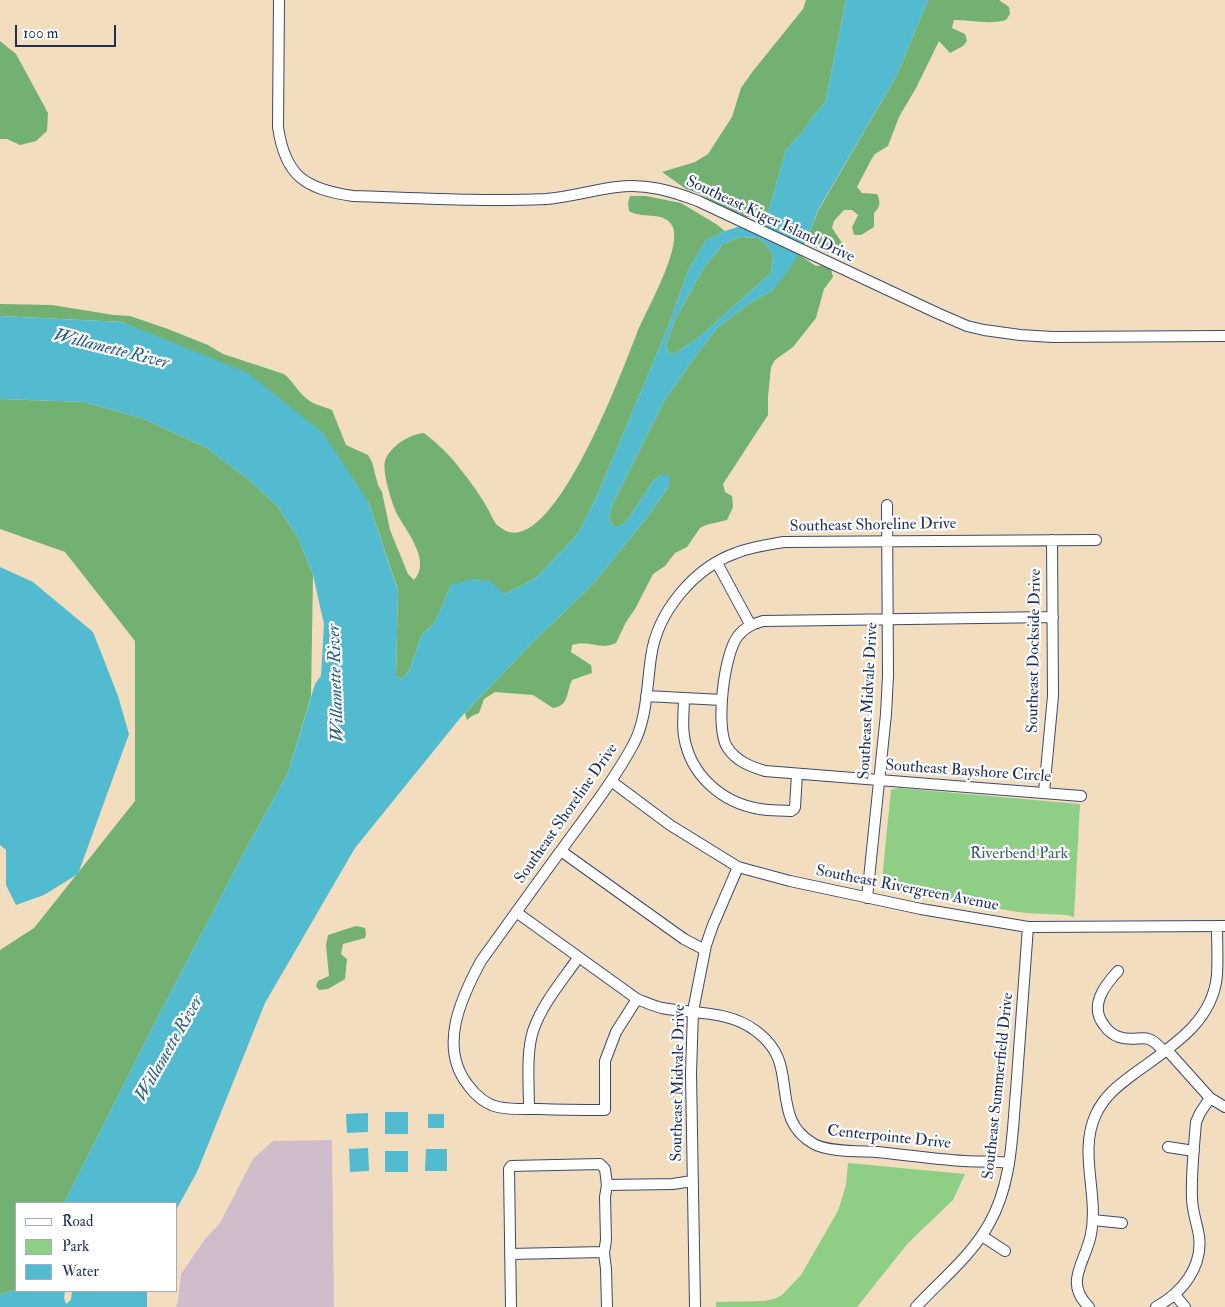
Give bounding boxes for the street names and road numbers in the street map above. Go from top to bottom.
street label: Southeast Kiger Island Drive [683,172,857,268]
street label: Southeast Shoreline Drive [790,515,956,537]
street label: Southeast Dockside Drive [1024,569,1046,733]
street label: Southeast Midvale Drive [855,622,883,780]
street label: Southeast Shoreline Drive [511,740,623,888]
street label: Southeast Bayshore Circle [884,757,1052,787]
street label: Southeast Rivergreen Avenue [814,862,1000,916]
street label: Southeast Summerfield Drive [980,992,1018,1180]
street label: Southeast Midvale Drive [668,1004,690,1162]
street label: Centerpointe Drive [826,1122,952,1154]

